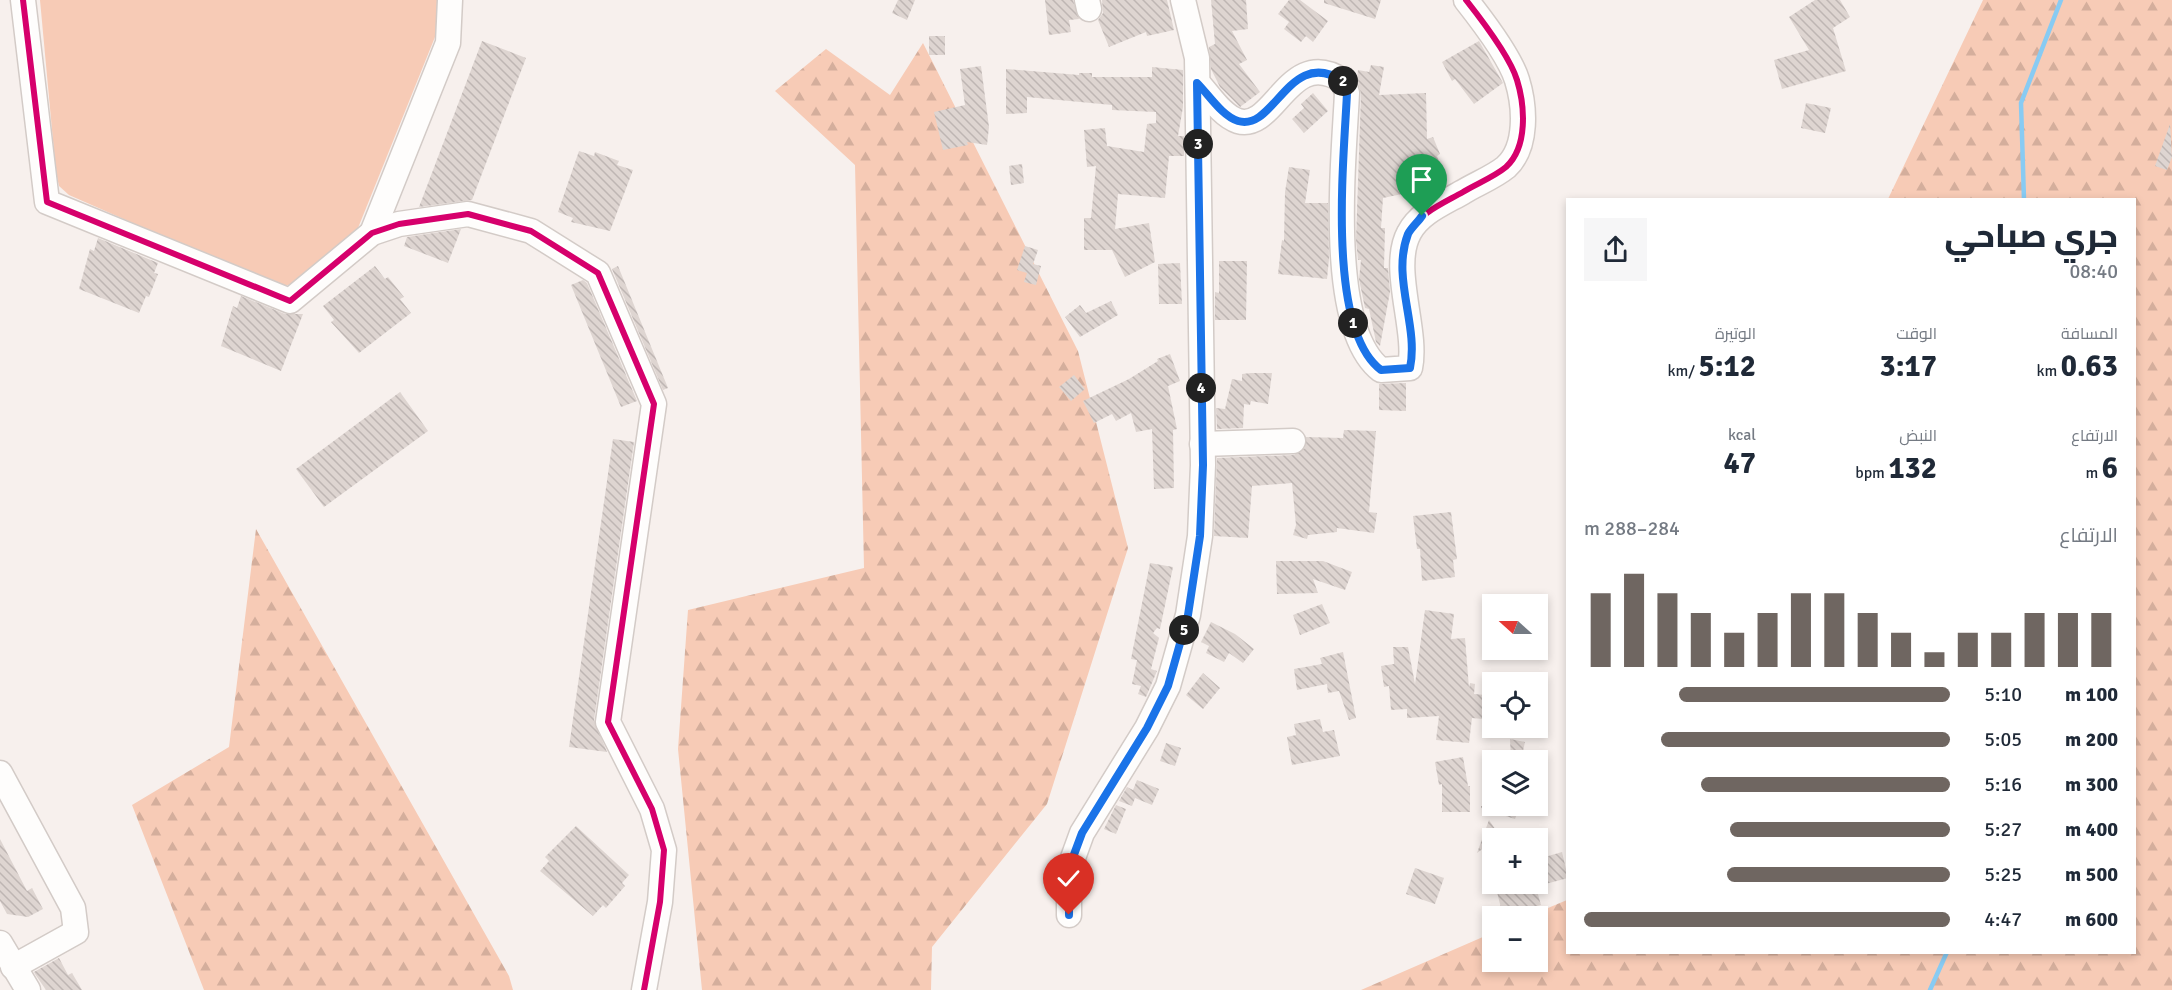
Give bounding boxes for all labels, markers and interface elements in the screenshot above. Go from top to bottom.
pin: 2 [1328,66,1358,96]
text: 2 [1339,71,1347,91]
pin: 3 [1183,129,1213,159]
text: 3 [1194,134,1202,154]
pin [1396,154,1447,216]
icon: arrive [1405,163,1438,196]
text: جري صباحي [1944,216,2118,257]
button: share [1584,218,1647,281]
text: 08:40 [2069,259,2118,284]
pin: 1 [1338,308,1368,338]
text: 1 [1349,313,1357,333]
text: الوتيرة [1715,324,1756,344]
text: الوقت [1896,324,1937,344]
text: المسافة [2061,324,2118,344]
text: 5:12 [1699,348,1756,385]
text: 3:17 [1880,348,1937,385]
text: 0.63 [2061,348,2118,385]
text: /km [1668,361,1699,381]
text: km [2036,361,2061,381]
pin: 4 [1186,373,1216,403]
text: 4 [1197,378,1205,398]
text: kcal [1728,425,1756,445]
text: النبض [1899,426,1937,446]
text: الارتفاع [2071,426,2118,446]
text: 47 [1724,445,1756,482]
text: 132 [1888,450,1937,487]
text: 6 [2102,450,2118,487]
text: bpm [1855,463,1888,483]
text: m [2086,463,2102,483]
text: 284–288 m [1584,516,1680,541]
text: الارتفاع [2059,523,2118,548]
north arrow [1482,594,1548,660]
map controls [1482,594,1548,972]
pin: 5 [1169,615,1199,645]
text: 5 [1180,620,1188,640]
button: locate [1482,672,1548,738]
text: 5:10 [1984,682,2022,707]
text: 100 m [2065,682,2118,707]
text: 5:05 [1984,727,2022,752]
text: 200 m [2065,727,2118,752]
button: layers [1482,750,1548,816]
text: 5:16 [1984,772,2022,797]
text: 300 m [2065,772,2118,797]
text: 5:27 [1984,817,2022,842]
text: 400 m [2065,817,2118,842]
button: + [1482,828,1548,894]
pin [1043,853,1094,915]
icon: check [1052,862,1085,895]
text: 5:25 [1984,862,2022,887]
text: 500 m [2065,862,2118,887]
button: − [1482,906,1548,972]
text: 4:47 [1984,907,2022,932]
text: 600 m [2065,907,2118,932]

